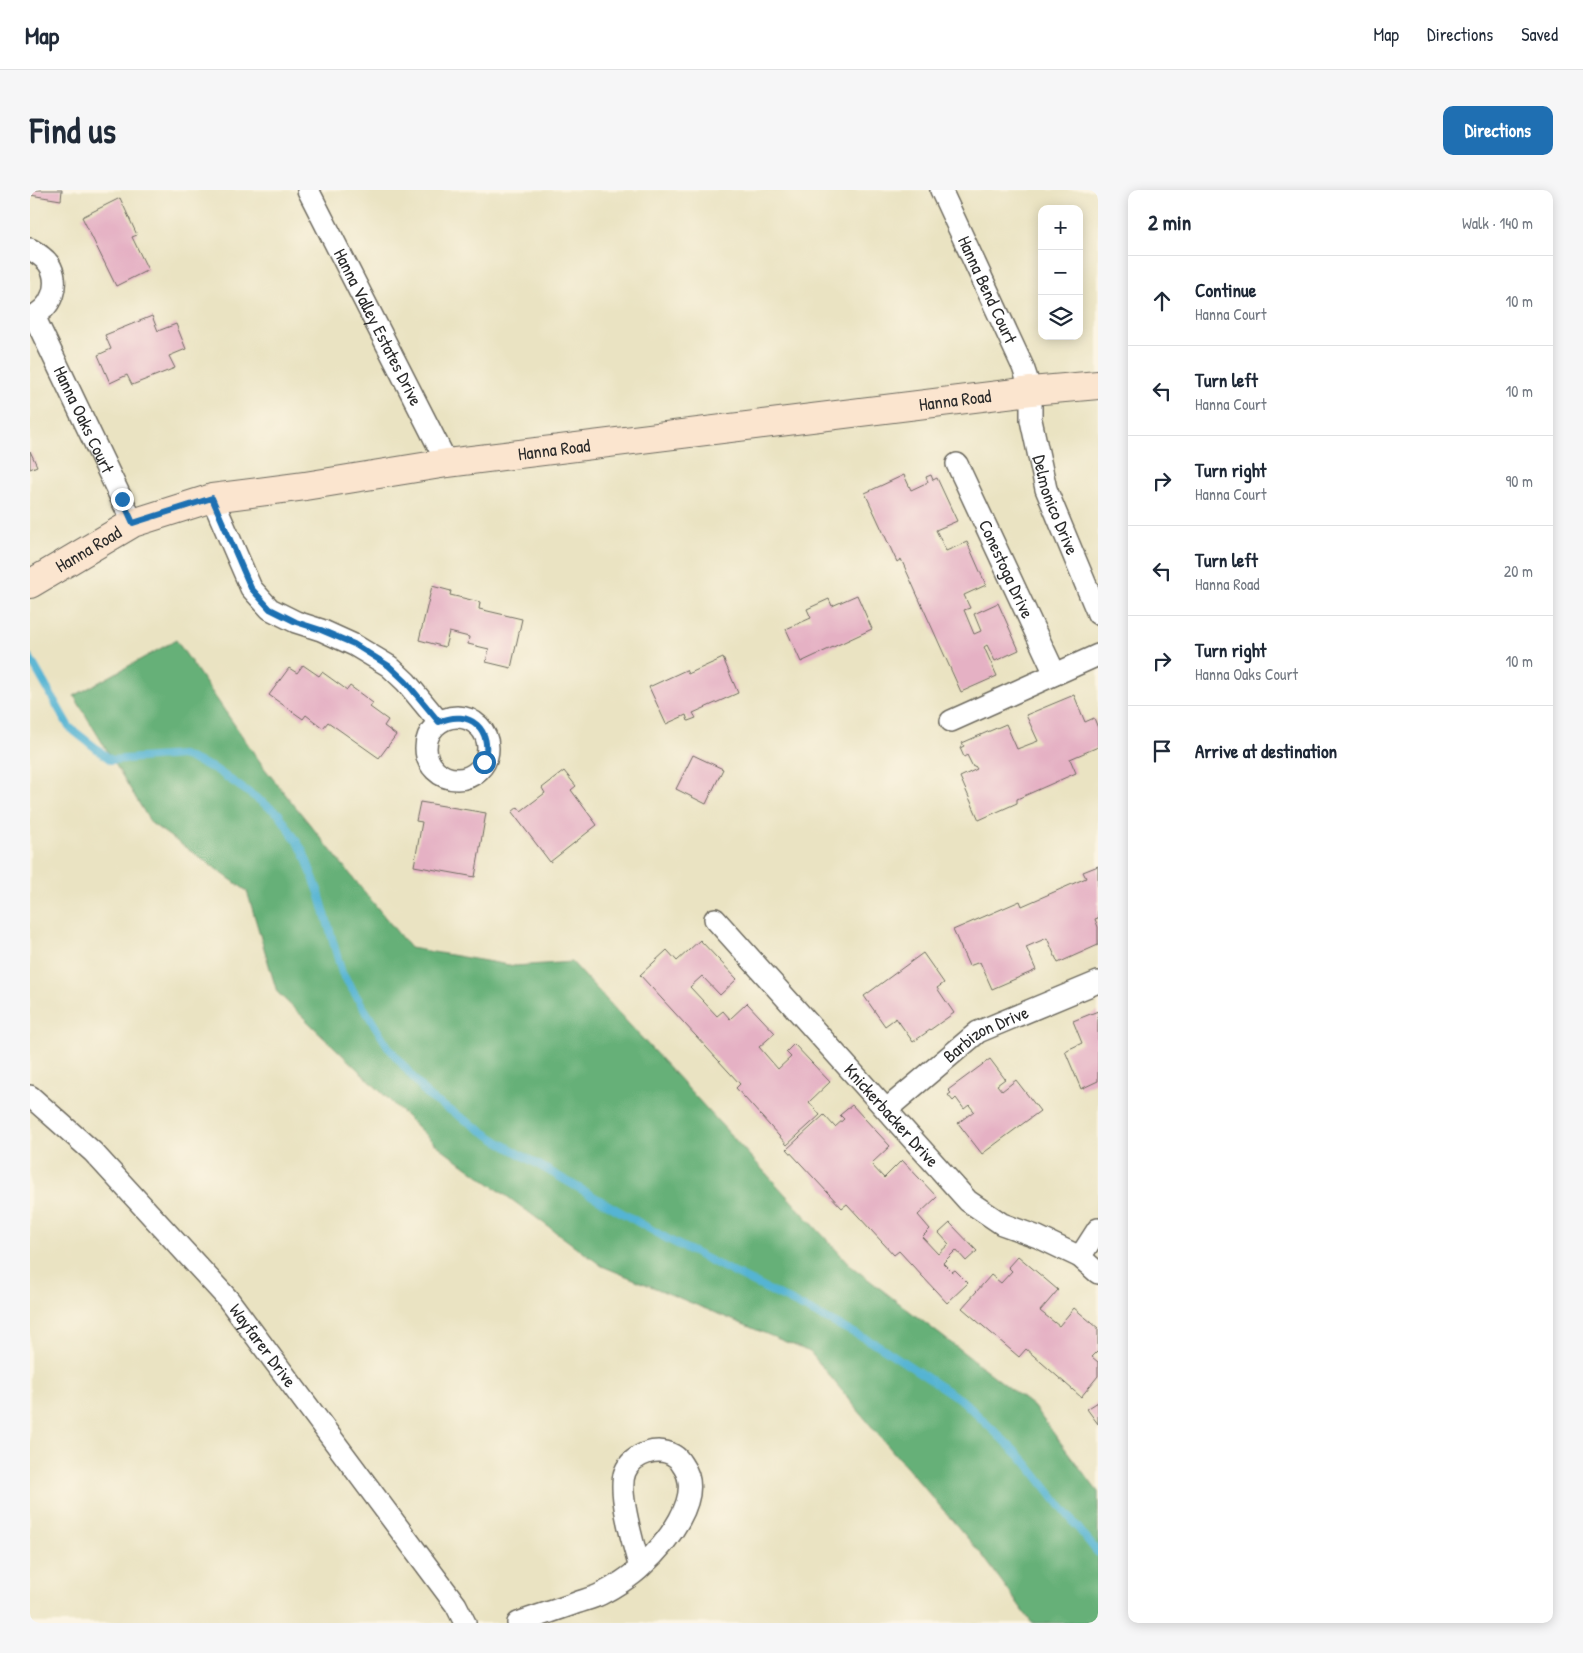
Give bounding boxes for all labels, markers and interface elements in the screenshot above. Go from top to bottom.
text: Map [25,19,59,51]
text: Map [1374,22,1399,47]
text: Directions [1427,22,1493,47]
text: Saved [1521,22,1558,47]
button: Directions [1443,106,1553,155]
text: Find us [30,107,116,154]
map controls [1038,205,1083,340]
button: + [1038,205,1083,250]
text: 2 min [1148,208,1191,237]
text: Walk · 140 m [1462,212,1533,234]
street label: Hanna Bend Court [952,232,1024,348]
street label: Hanna Valley Estates Drive [328,244,429,410]
button: − [1038,250,1083,295]
text: Continue [1195,277,1256,303]
icon: ahead [1148,287,1176,315]
text: 10 m [1505,290,1533,312]
button: layers [1038,295,1083,340]
text: Hanna Court [1195,303,1266,325]
street label: Hanna Oaks Court [48,362,121,478]
text: Turn left [1195,367,1258,393]
icon: left [1148,377,1176,405]
text: 10 m [1505,380,1533,402]
street label: Hanna Road [917,383,992,417]
text: Hanna Court [1195,393,1266,415]
street label: Hanna Road [516,432,591,466]
street label: Delmonico Drive [1027,453,1085,559]
text: Turn right [1195,457,1266,483]
icon: right [1148,467,1176,495]
text: 90 m [1505,470,1533,492]
text: Hanna Court [1195,483,1266,505]
route end [111,488,134,511]
street label: Conestoga Drive [973,516,1040,622]
street label: Hanna Road [51,520,126,578]
text: Turn left [1195,547,1258,573]
icon: left [1148,557,1176,585]
text: 20 m [1504,560,1533,582]
text: Hanna Road [1195,573,1259,595]
text: Turn right [1195,637,1266,663]
icon: right [1148,647,1176,675]
text: 10 m [1505,650,1533,672]
text: Hanna Oaks Court [1195,663,1298,685]
icon: arrive [1148,737,1176,765]
text: Arrive at destination [1195,738,1337,764]
route start [473,751,496,774]
street label: Barbizon Drive [937,999,1032,1068]
street label: Knickerbacker Drive [839,1058,945,1172]
street label: Wayfarer Drive [224,1298,303,1392]

